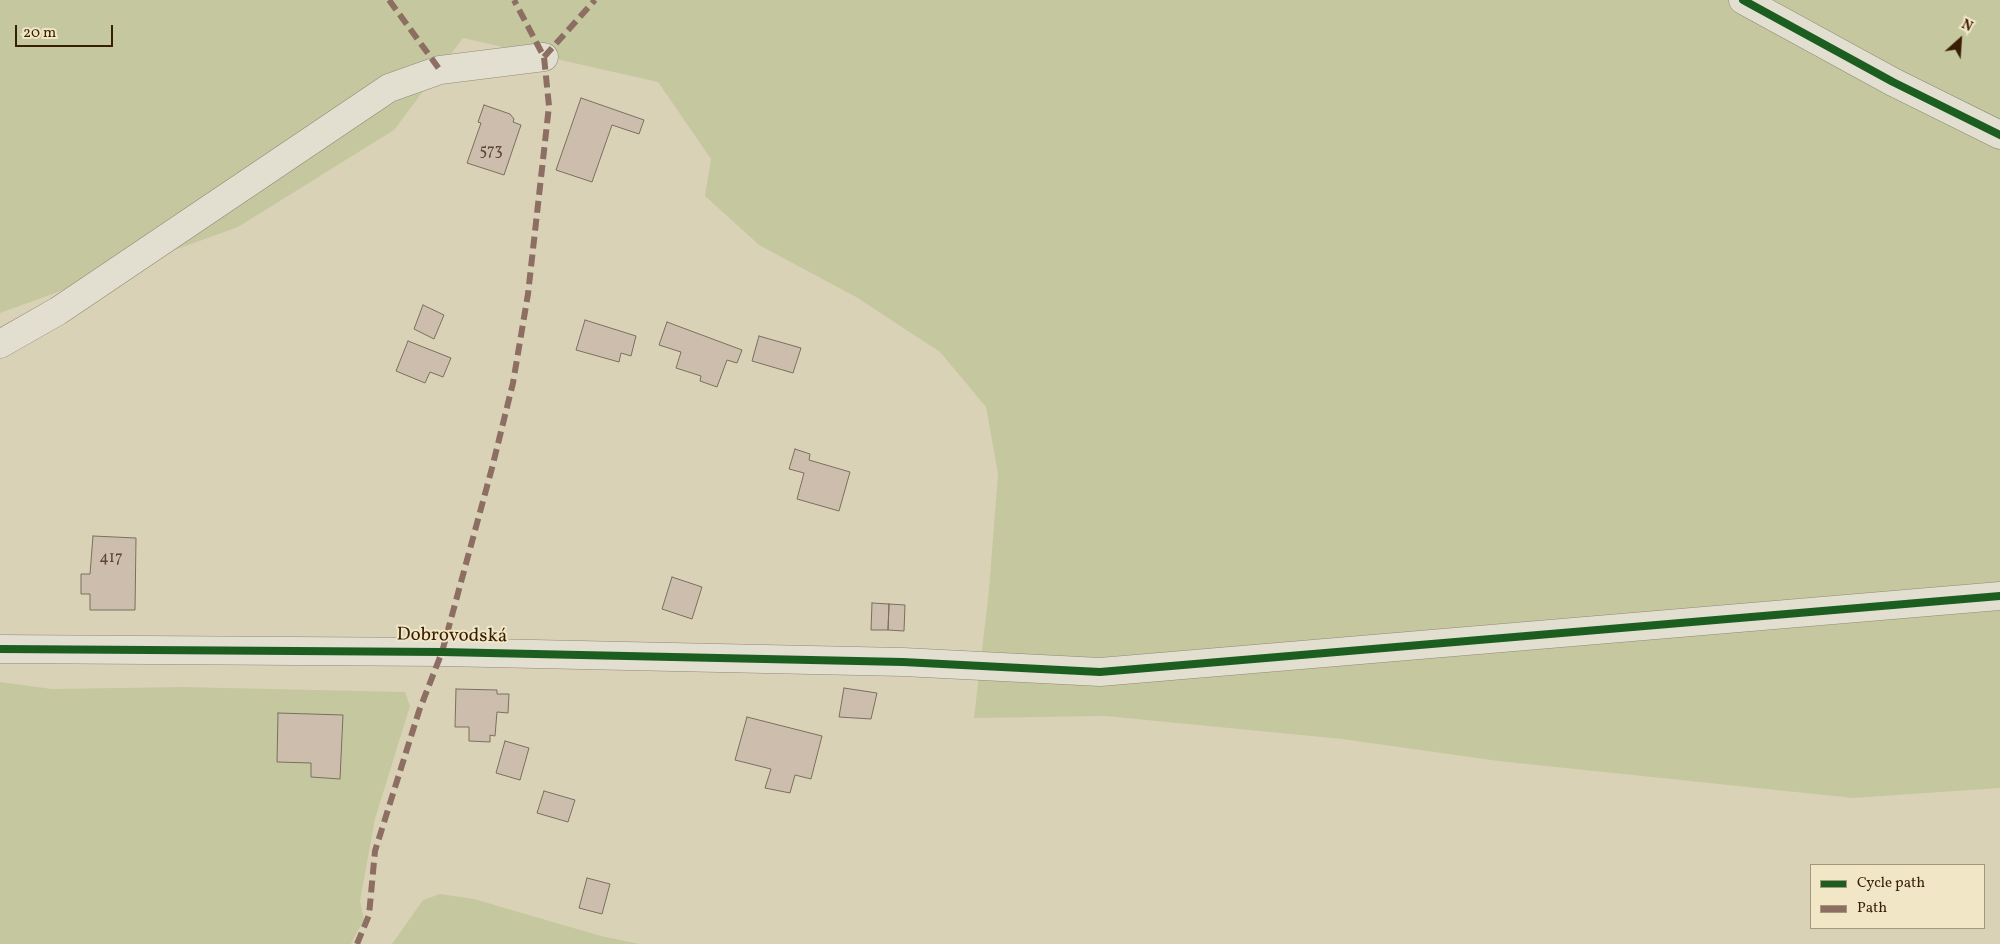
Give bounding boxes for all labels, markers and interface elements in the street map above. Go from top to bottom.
scale bar [18,15,115,47]
north arrow [1935,15,1985,65]
text: N [1958,15,1976,37]
text: 20 m [23,23,56,44]
house number: 573 [479,142,503,162]
house number: 417 [99,549,123,569]
street label: Dobrovodská [396,625,508,649]
legend [1810,864,1985,929]
text: Cycle path [1857,873,1925,894]
text: Path [1857,898,1887,919]

